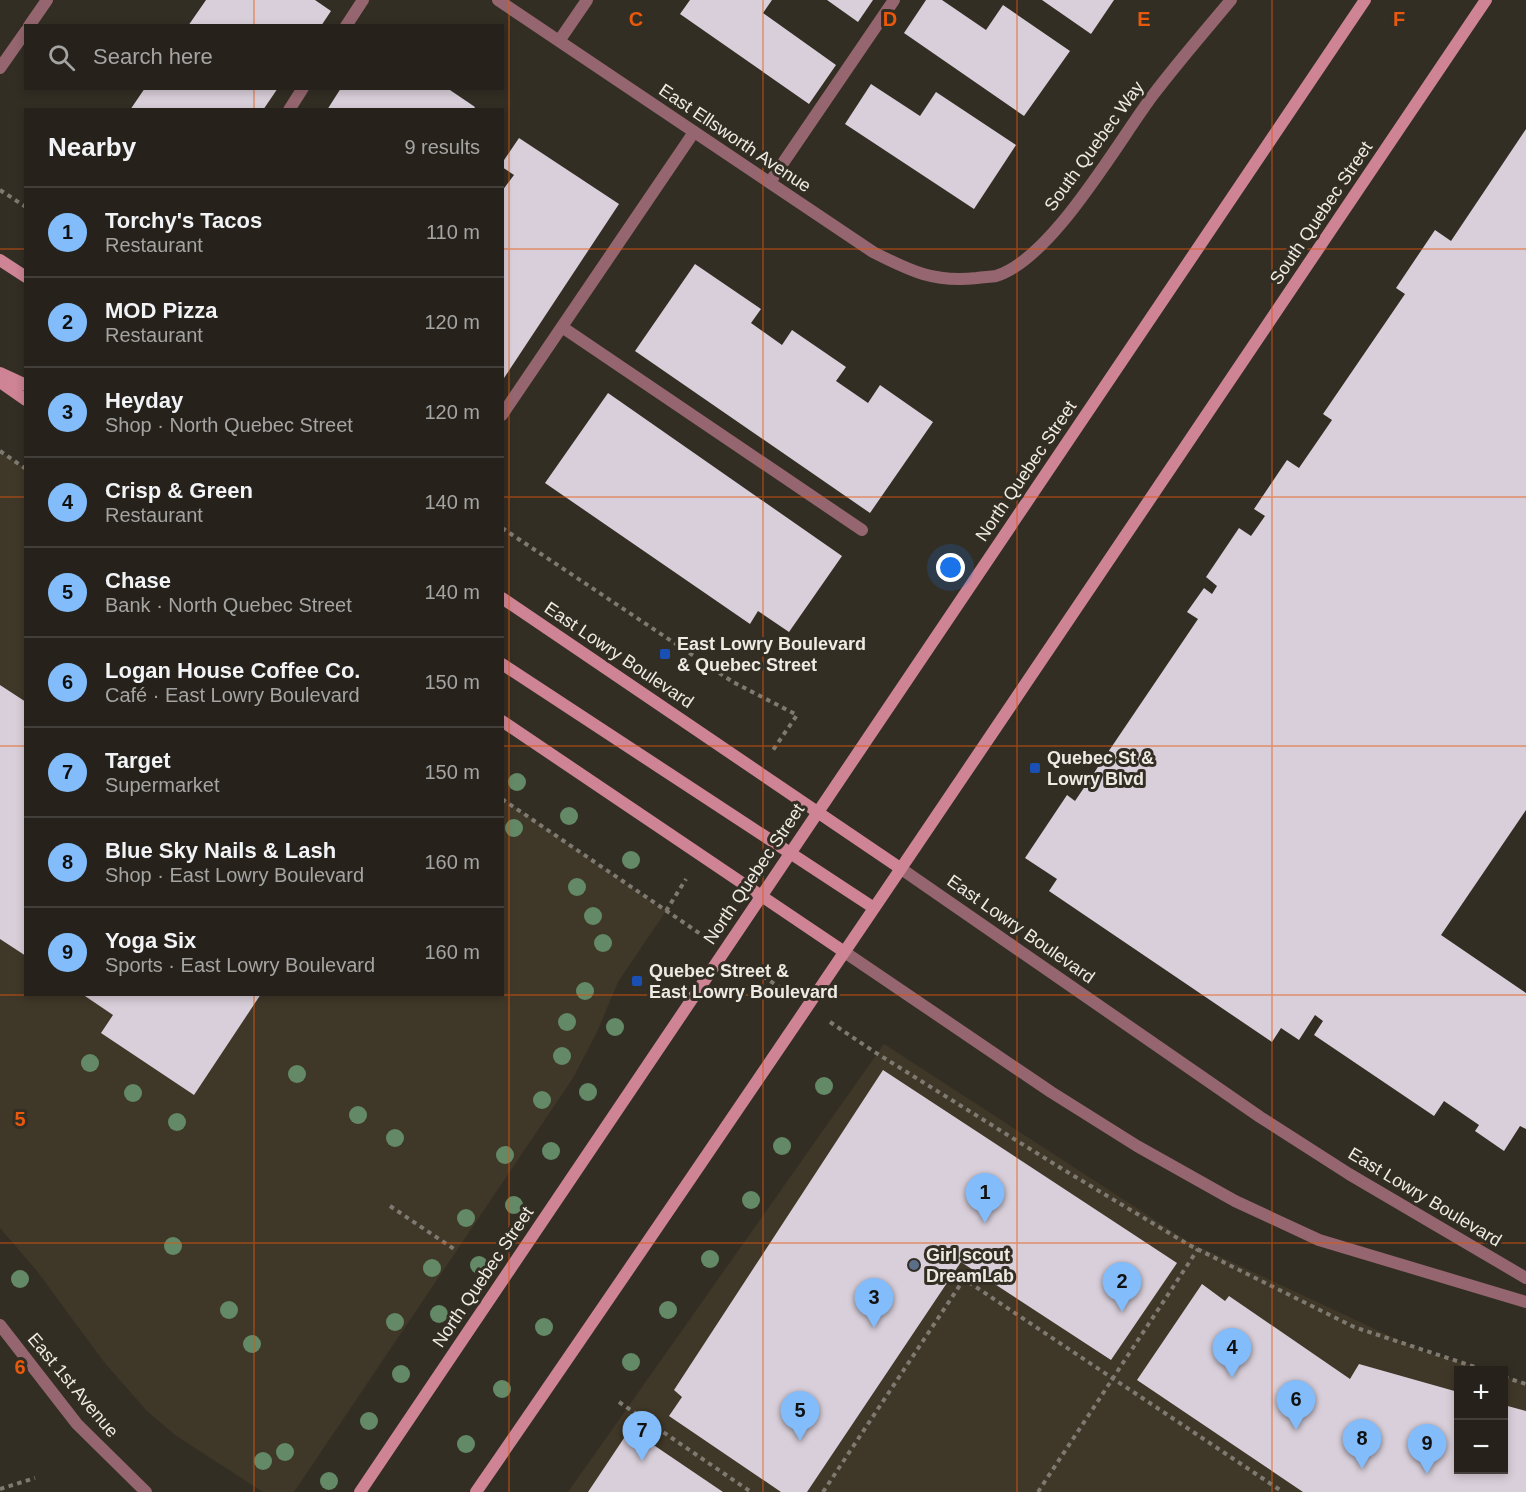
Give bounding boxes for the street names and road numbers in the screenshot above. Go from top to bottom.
street label: South Quebec Way [1040,77,1148,215]
street label: East Ellsworth Avenue [655,80,815,196]
street label: South Quebec Street [1266,138,1376,288]
street label: North Quebec Street [972,397,1080,545]
street label: East Lowry Boulevard [541,598,697,712]
street label: North Quebec Street [700,800,808,948]
street label: East Lowry Boulevard [944,871,1098,987]
street label: East Lowry Boulevard [1345,1143,1505,1251]
street label: North Quebec Street [429,1203,537,1351]
street label: East 1st Avenue [24,1329,122,1441]

